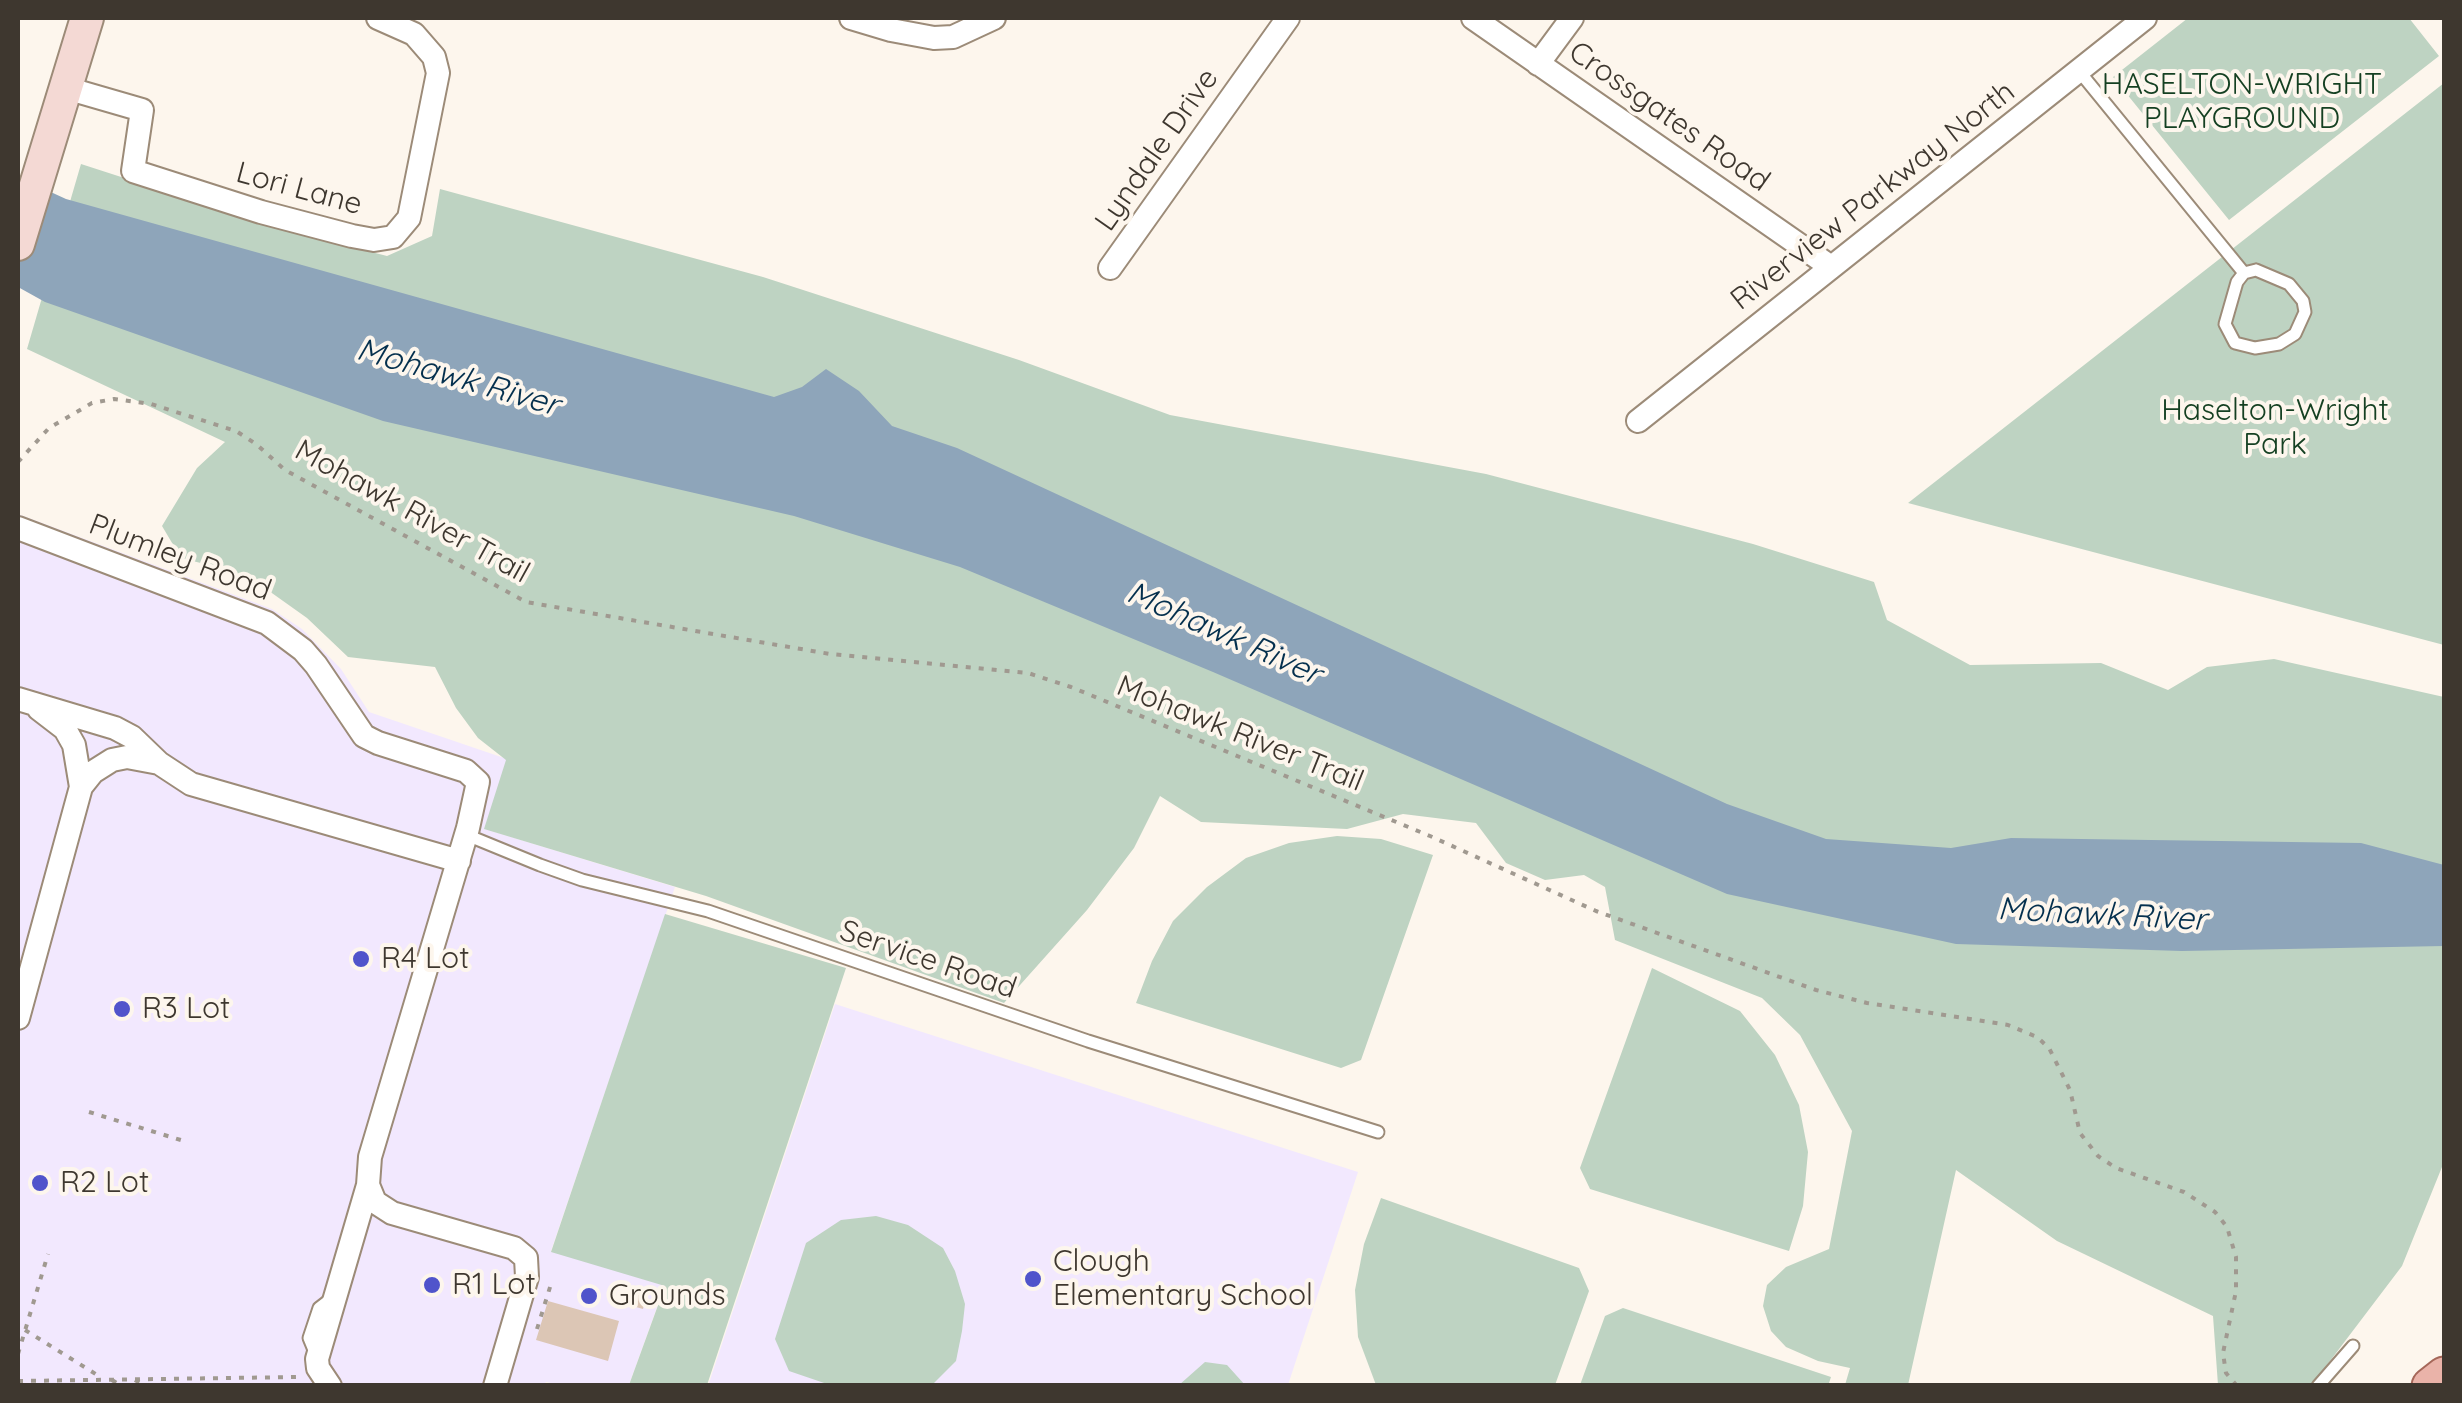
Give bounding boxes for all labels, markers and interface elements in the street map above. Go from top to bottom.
street label: Crossgates Road [1562,34,1776,200]
street label: Lyndale Drive [1088,62,1226,238]
park label: HASELTON-WRIGHT PLAYGROUND [2102,67,2382,138]
street label: Riverview Parkway North [1724,74,2022,318]
street label: Lori Lane [232,155,366,223]
water label: Mohawk River [352,331,564,425]
park label: Haselton-Wright Park [2161,393,2389,464]
street label: Mohawk River Trail [288,433,536,591]
street label: Plumley Road [84,507,276,609]
water label: Mohawk River [1121,574,1327,694]
street label: Mohawk River Trail [1111,668,1369,800]
water label: Mohawk River [1997,890,2207,940]
street label: Service Road [835,913,1021,1007]
place label: R4 Lot [381,941,469,977]
marker: R4 Lot [350,948,372,970]
place label: R3 Lot [142,991,230,1027]
marker: R3 Lot [111,998,133,1020]
place label: R2 Lot [60,1165,149,1201]
marker: R2 Lot [29,1172,51,1194]
place label: Clough Elementary School [1053,1244,1313,1314]
place label: R1 Lot [452,1267,536,1303]
marker: Clough Elementary School [1022,1268,1044,1290]
marker: R1 Lot [421,1274,443,1296]
place label: Grounds [609,1278,726,1314]
marker: Grounds [578,1285,600,1307]

